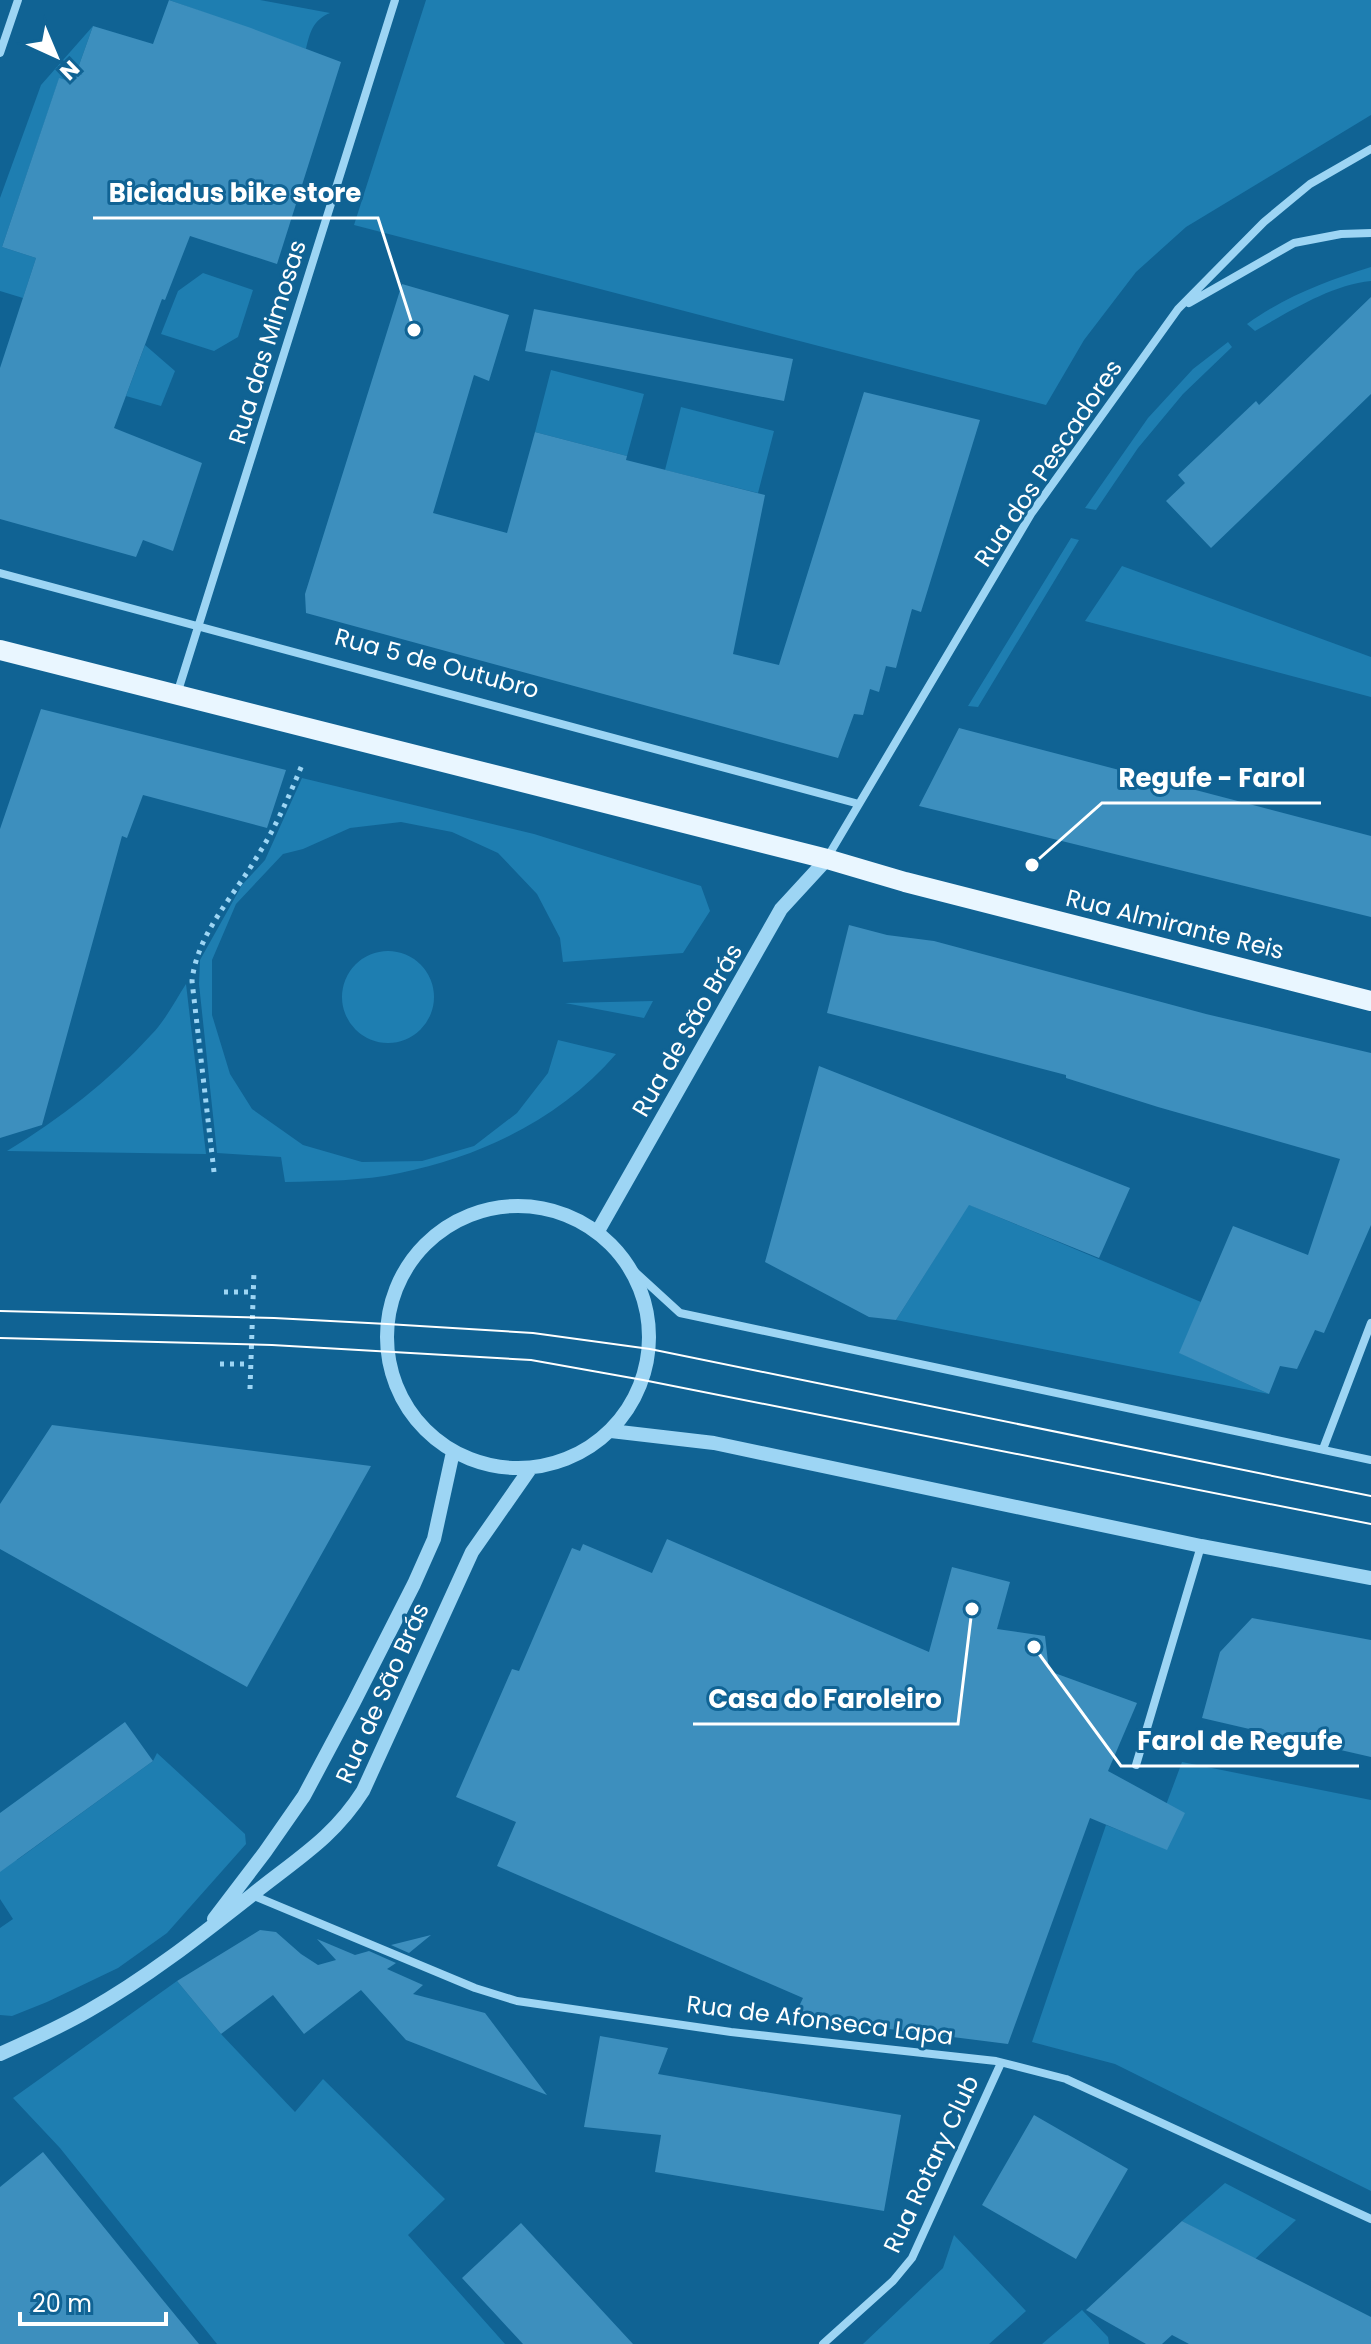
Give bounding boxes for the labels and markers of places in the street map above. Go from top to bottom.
callout: Biciadus bike store [93,168,378,218]
callout: Regufe - Farol [1102,753,1321,803]
callout: Casa do Faroleiro [693,1674,958,1724]
callout: Farol de Regufe [1121,1716,1359,1766]

